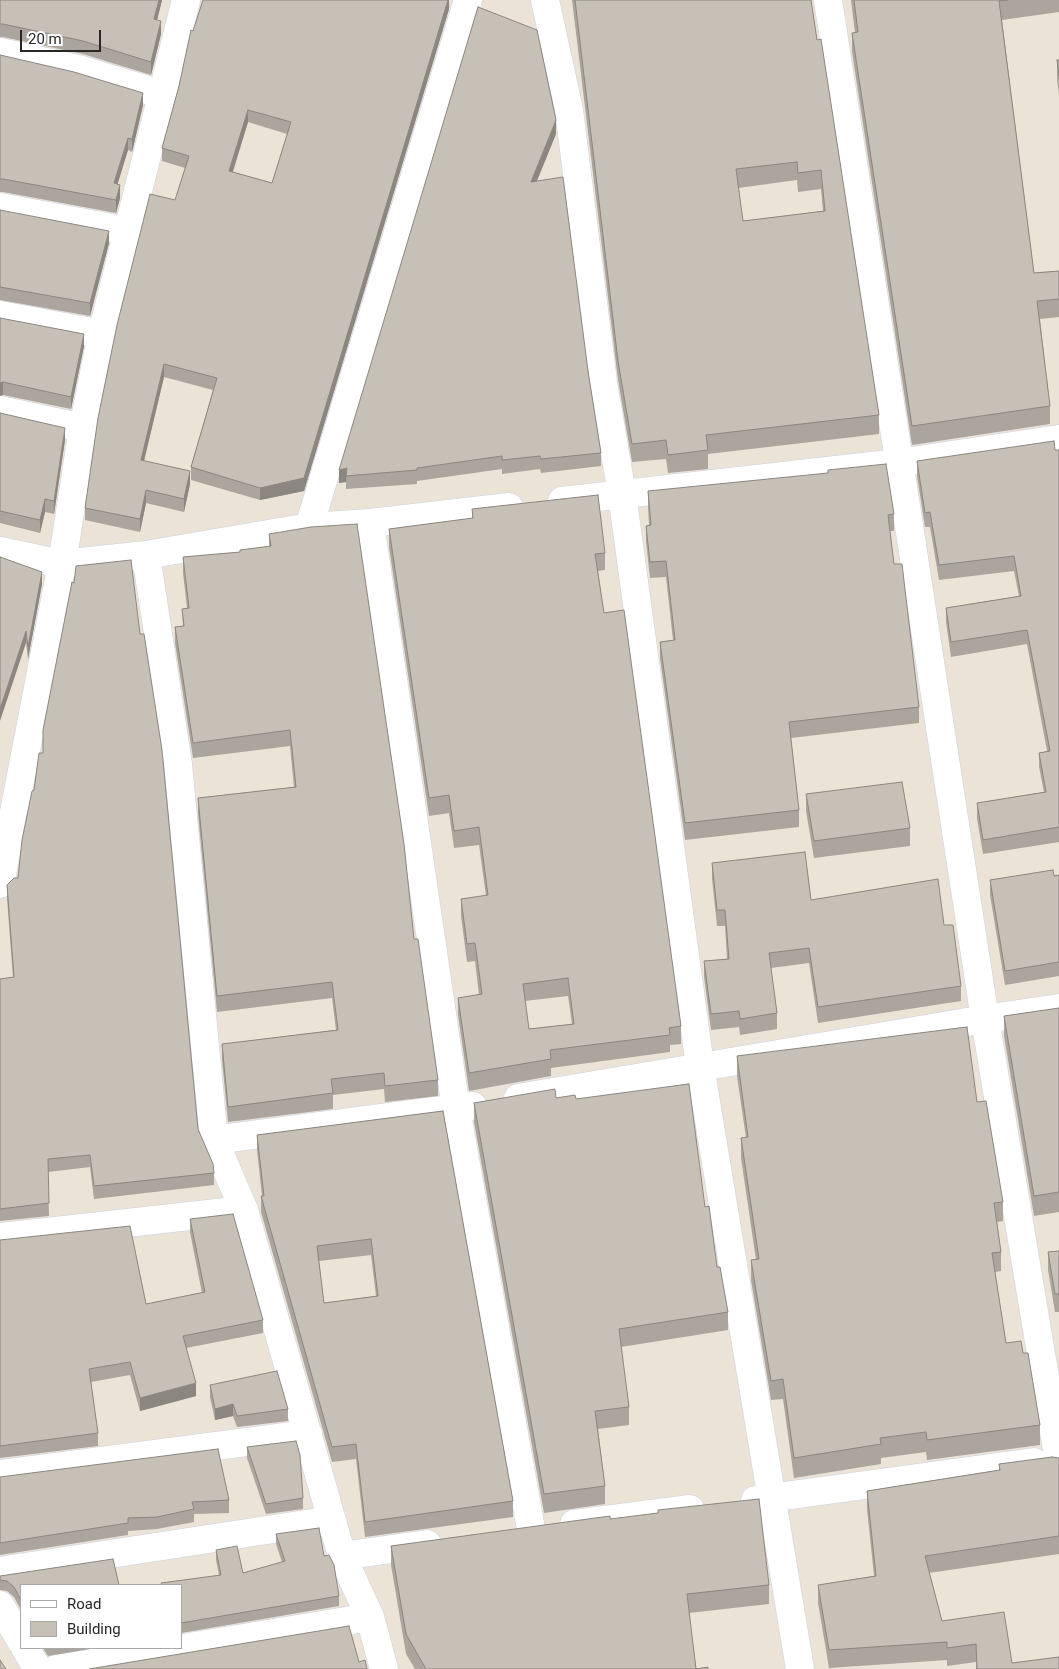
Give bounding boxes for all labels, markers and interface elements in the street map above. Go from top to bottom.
scale bar [22,20,104,52]
text: 20 m [28,30,62,48]
legend [20,1584,182,1649]
text: Road [67,1595,101,1613]
text: Building [67,1620,121,1638]

